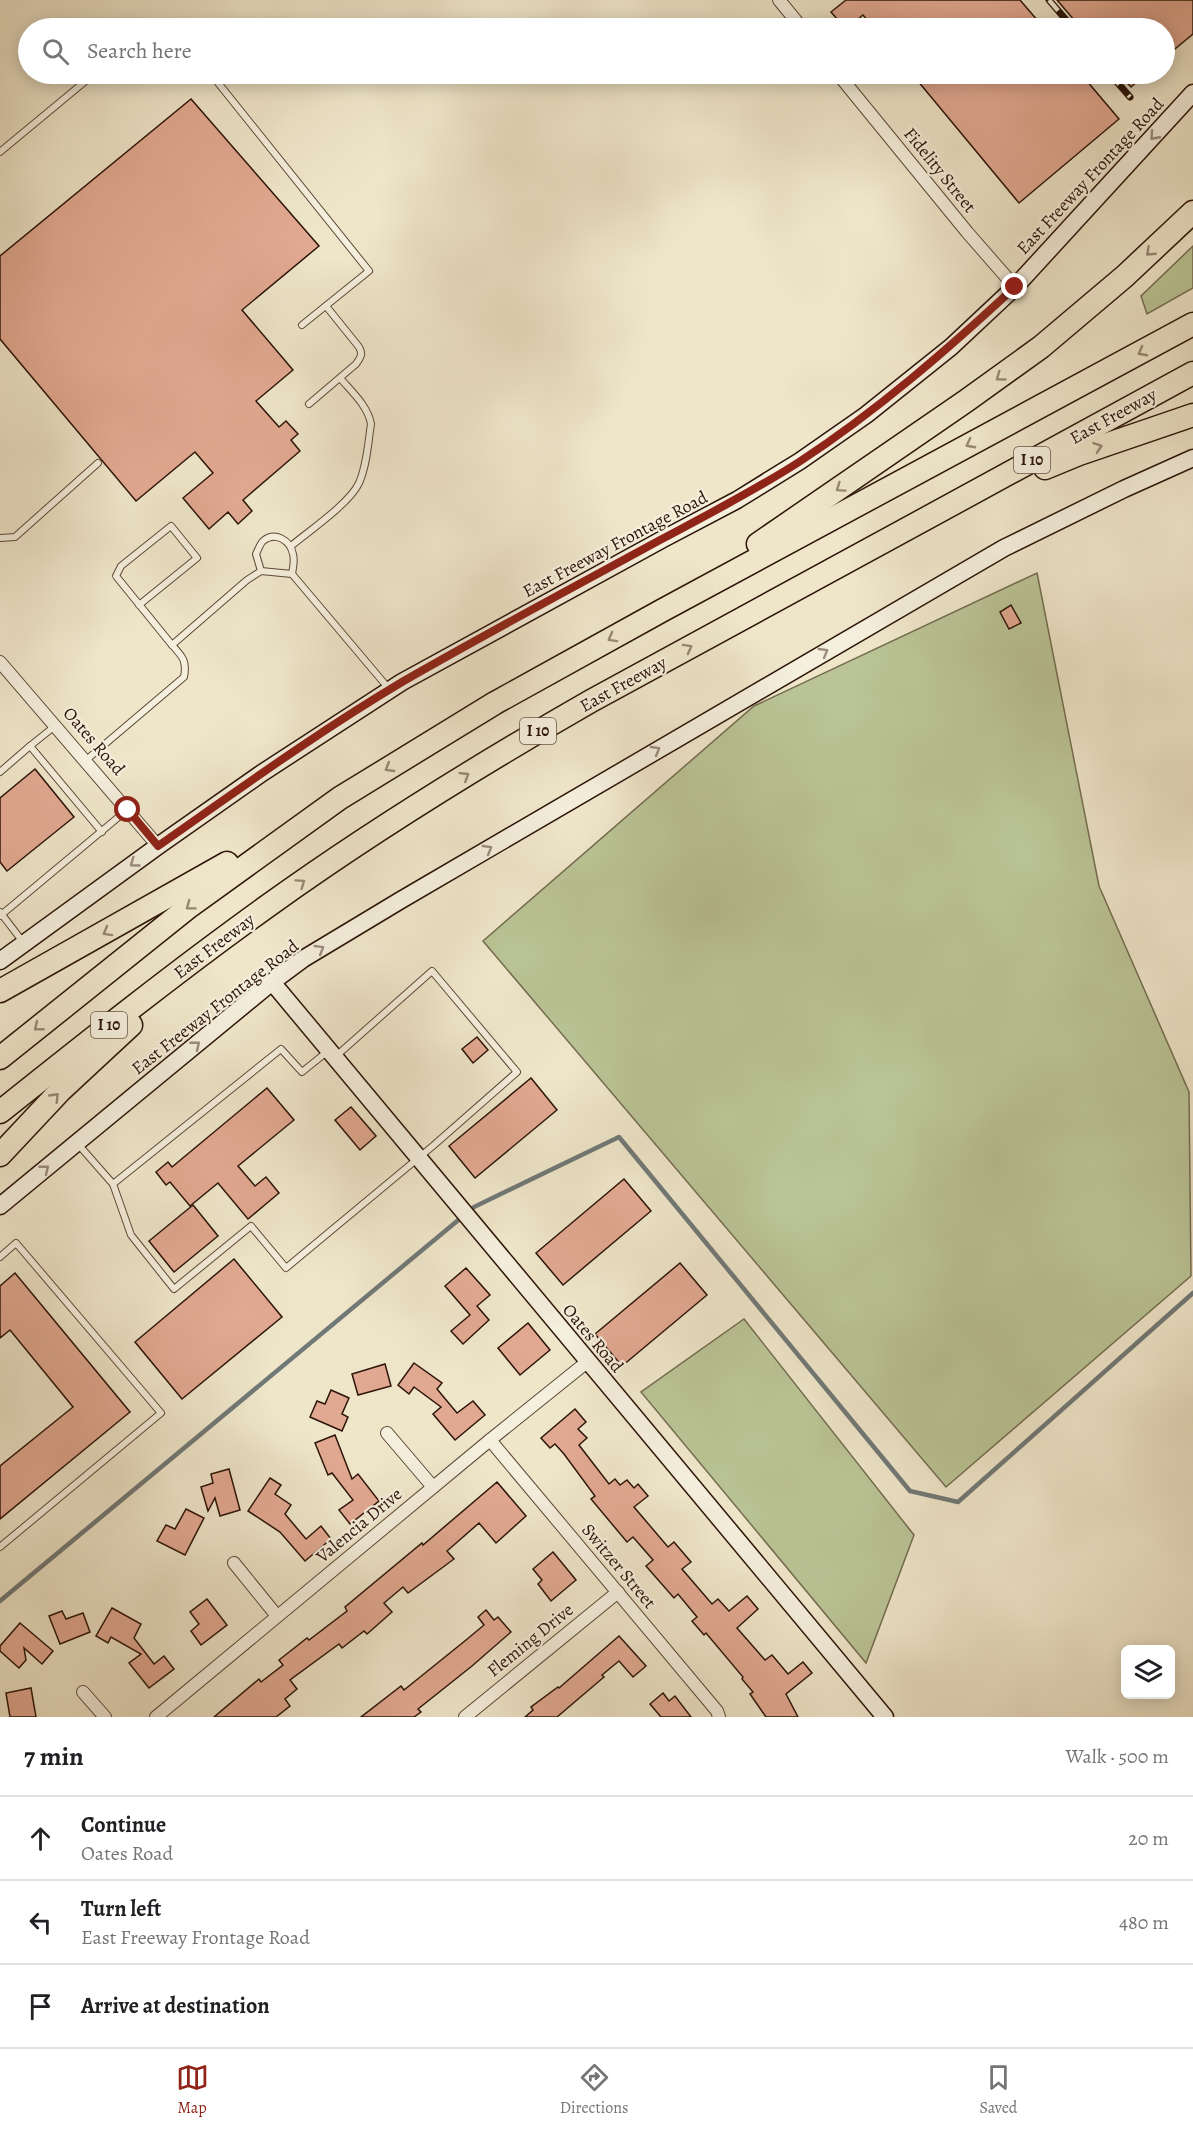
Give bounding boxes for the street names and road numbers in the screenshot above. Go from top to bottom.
street label: East Freeway Frontage Road [1011,92,1169,260]
street label: Fidelity Street [898,122,982,218]
street label: East Freeway [1065,382,1161,450]
road number: I 10 [1014,447,1050,473]
street label: East Freeway Frontage Road [518,485,712,603]
street label: East Freeway [575,650,671,718]
street label: Oates Road [58,702,131,780]
road number: I 10 [520,718,556,744]
street label: East Freeway [169,907,260,984]
street label: East Freeway Frontage Road [126,934,304,1080]
road number: I 10 [91,1012,127,1038]
street label: Oates Road [557,1298,629,1378]
street label: Valencia Drive [310,1482,407,1569]
street label: Switzer Street [576,1518,662,1614]
street label: Fleming Drive [482,1598,578,1682]

